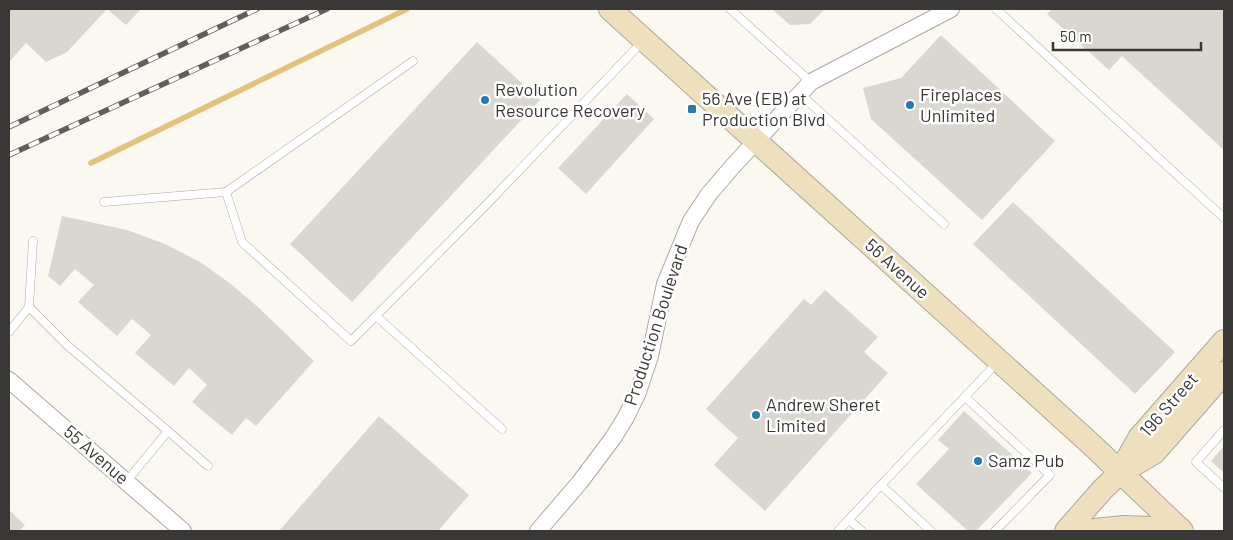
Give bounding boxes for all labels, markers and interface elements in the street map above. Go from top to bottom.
scale bar [1053,20,1200,52]
text: 50 m [1060,27,1092,45]
place label: Revolution Resource Recovery [495,78,645,121]
place label: Fireplaces Unlimited [920,83,1002,126]
place label: 56 Ave (EB) at Production Blvd [702,87,826,130]
marker: Revolution Resource Recovery [479,94,491,106]
marker: Fireplaces Unlimited [904,99,916,111]
marker: 56 Ave (EB) at Production Blvd [686,103,698,115]
street label: 56 Avenue [861,234,935,303]
street label: Production Boulevard [619,241,691,408]
street label: 196 Street [1134,368,1202,441]
place label: Andrew Sheret Limited [766,393,881,436]
marker: Andrew Sheret Limited [750,409,762,421]
street label: 55 Avenue [60,420,134,489]
place label: Samz Pub [988,449,1064,471]
marker: Samz Pub [972,455,984,467]

